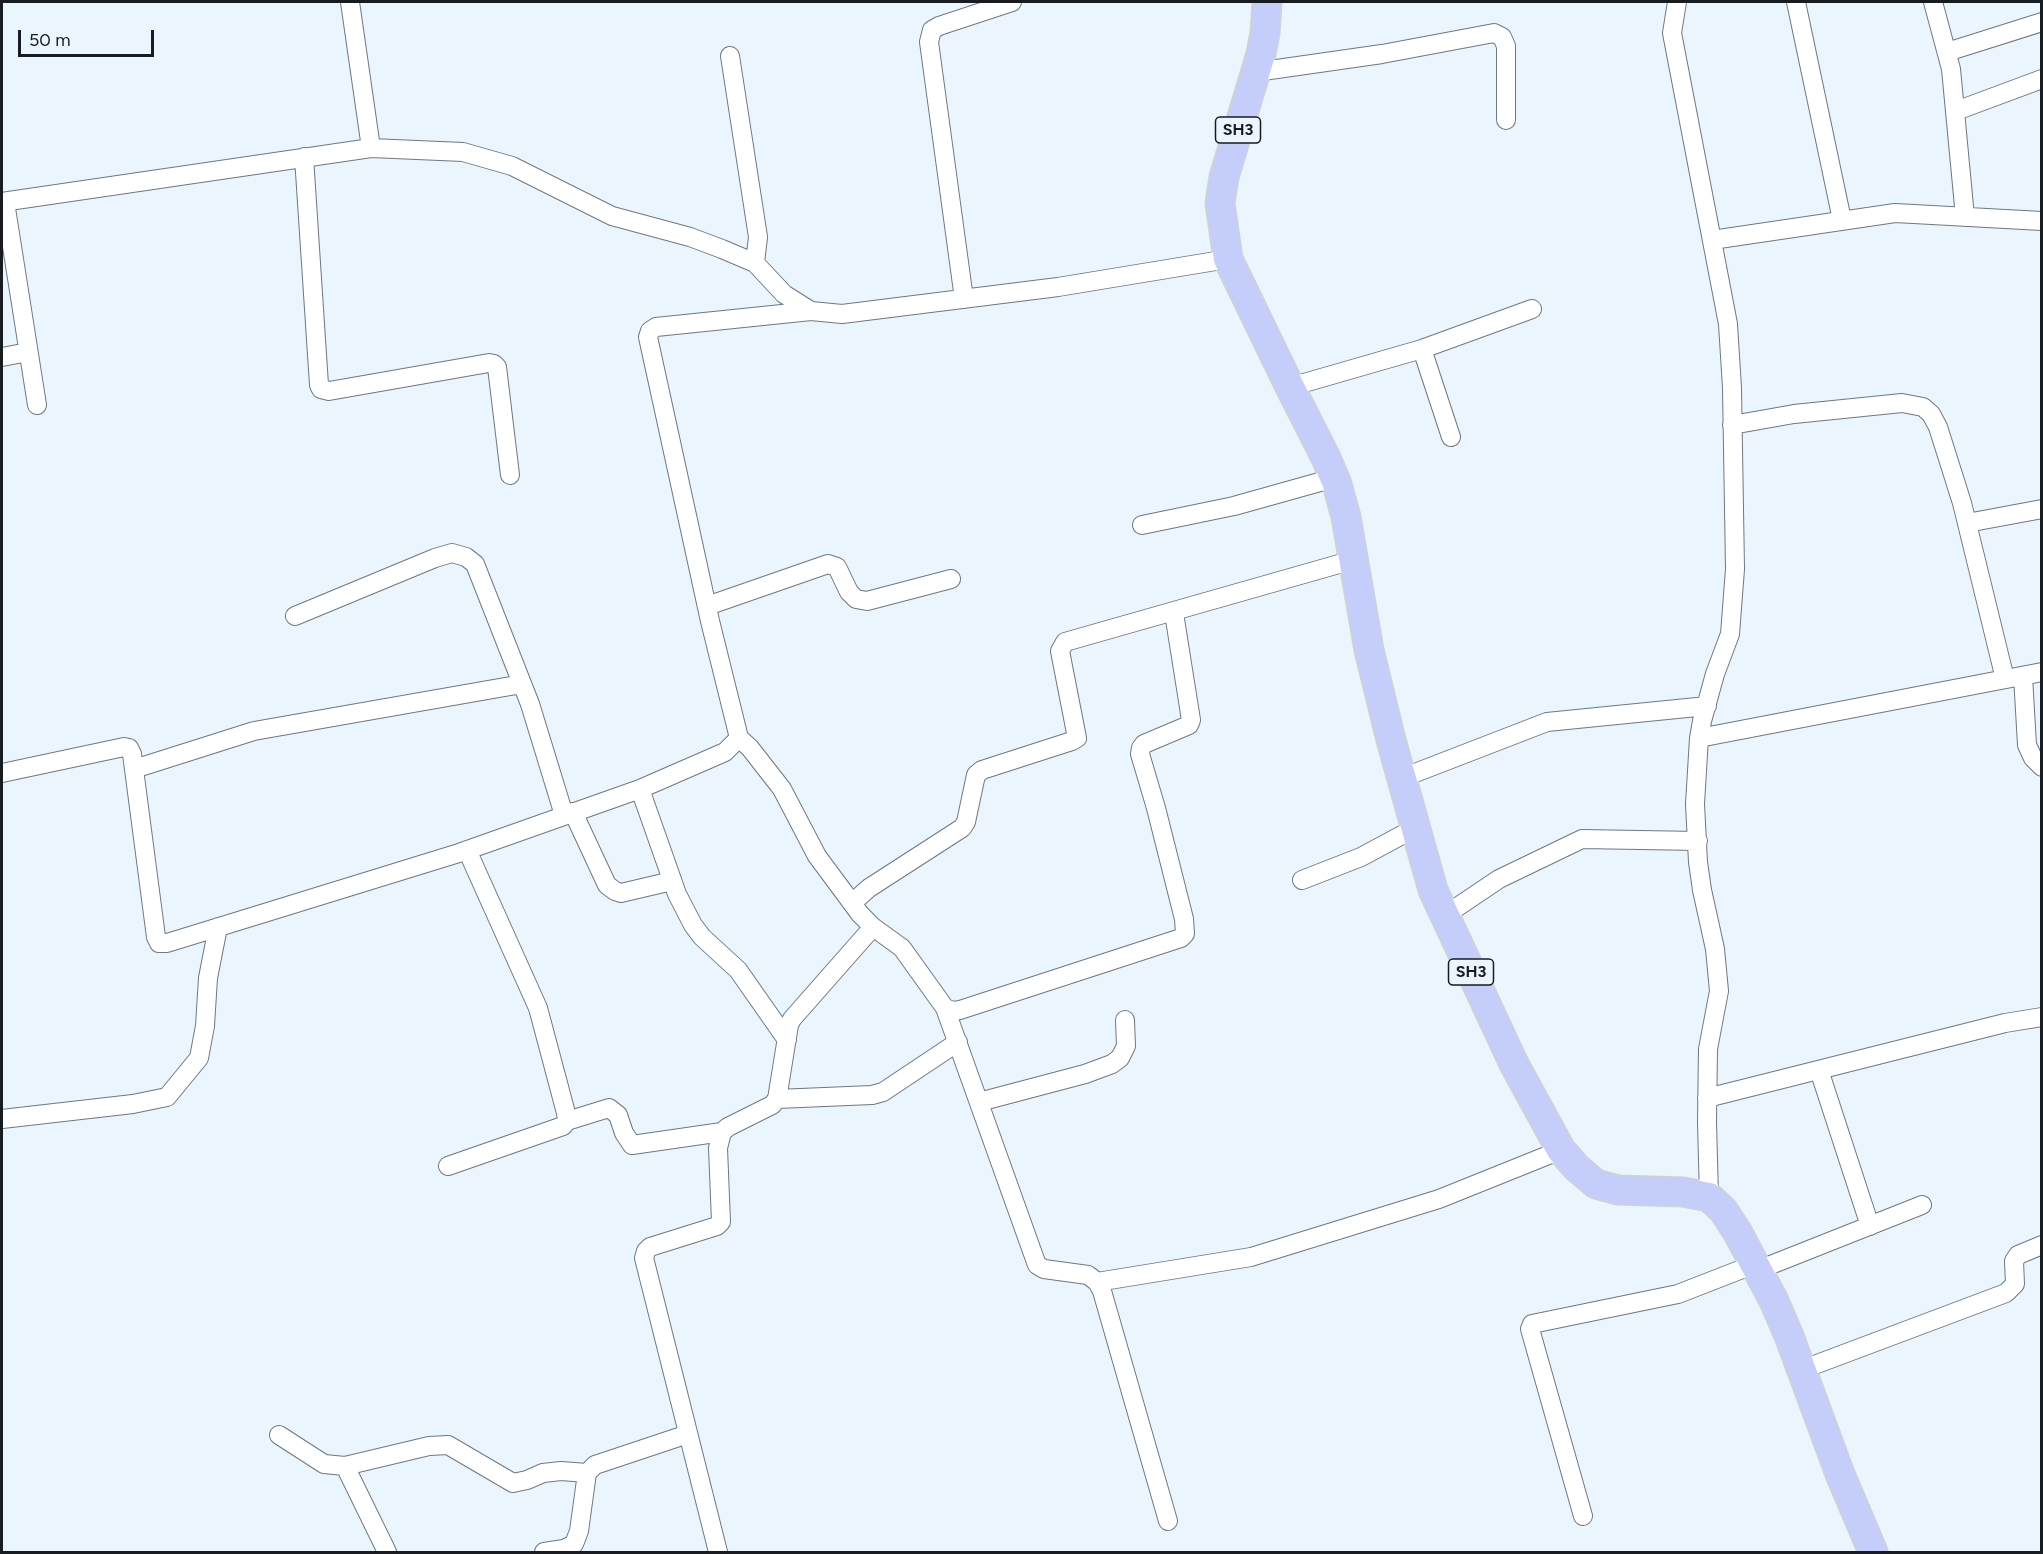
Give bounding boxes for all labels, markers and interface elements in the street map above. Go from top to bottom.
scale bar [21,18,158,56]
text: 50 m [29,29,71,51]
road number: SH3 [1216,117,1260,143]
road number: SH3 [1448,959,1494,985]

